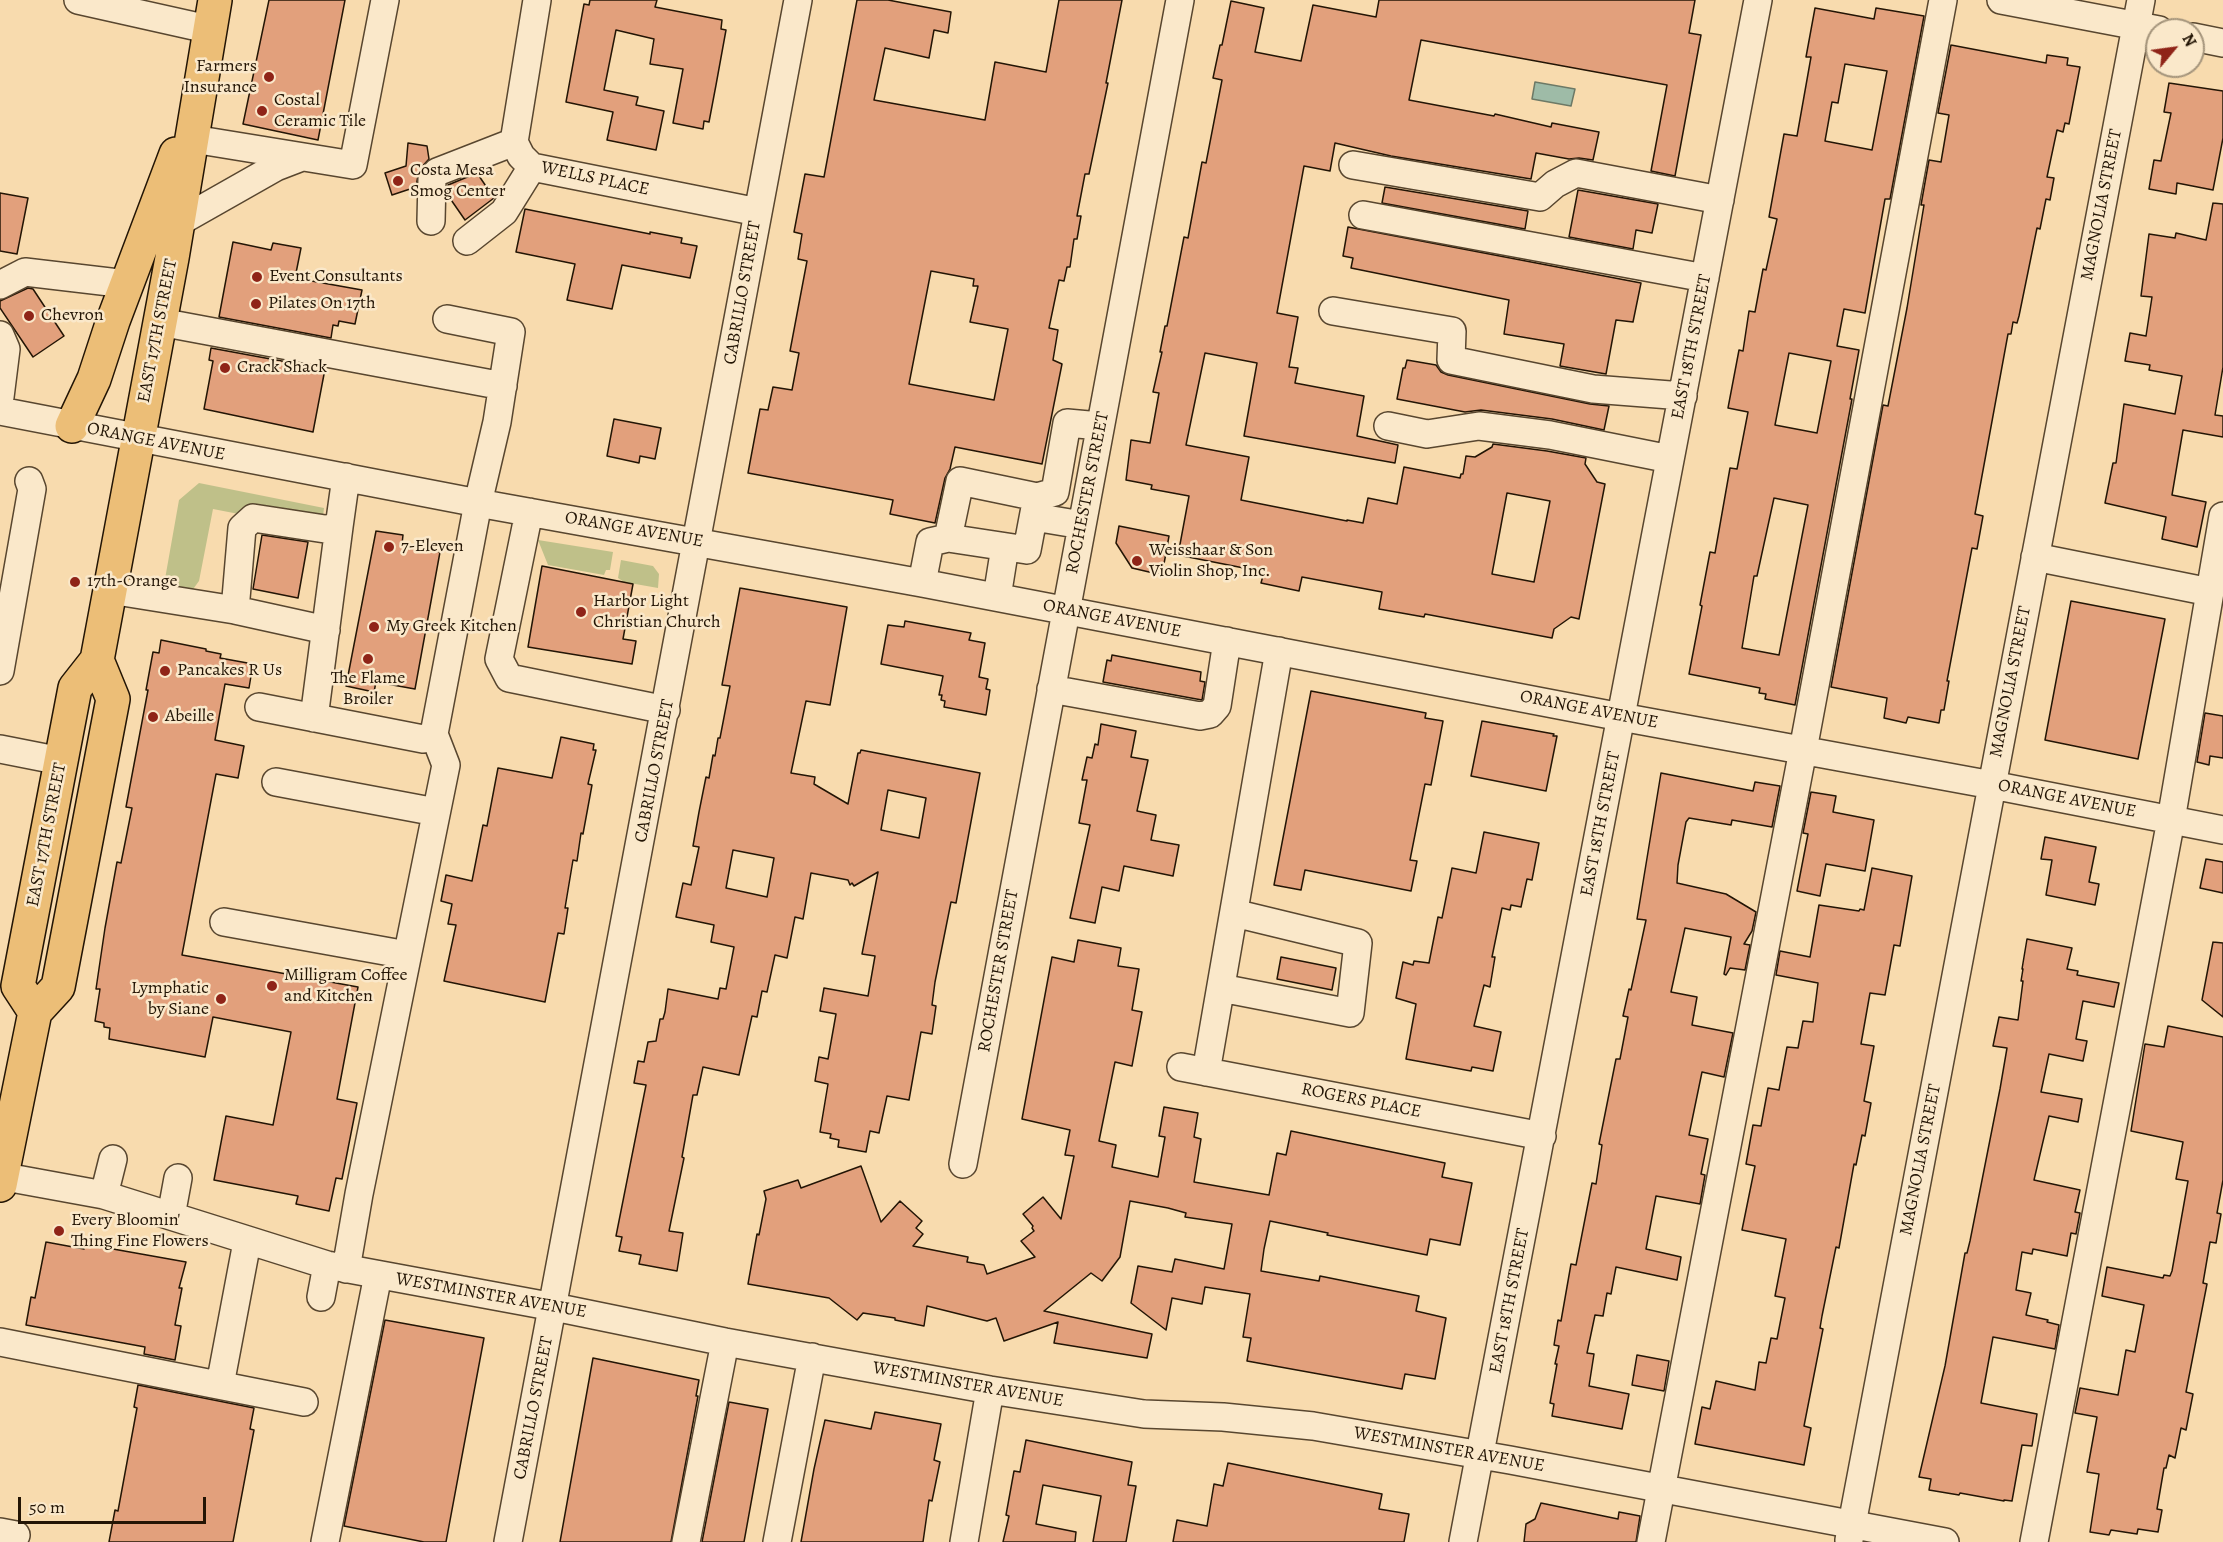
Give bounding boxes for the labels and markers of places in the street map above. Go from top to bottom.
place label: Farmers Insurance [183,56,257,98]
marker: Farmers Insurance [262,70,276,84]
place label: Costal Ceramic Tile [274,90,366,132]
marker: Costal Ceramic Tile [255,104,269,118]
place label: Costa Mesa Smog Center [410,160,506,202]
marker: Costa Mesa Smog Center [391,174,405,188]
place label: Event Consultants [269,266,403,288]
marker: Event Consultants [250,270,264,284]
place label: Pilates On 17th [268,293,376,315]
marker: Pilates On 17th [249,297,263,311]
place label: Chevron [41,305,103,327]
marker: Chevron [22,309,36,323]
place label: Crack Shack [237,357,327,379]
marker: Crack Shack [218,361,232,375]
place label: 7-Eleven [401,536,464,558]
marker: 7-Eleven [382,540,396,554]
place label: Weisshaar & Son Violin Shop, Inc. [1149,540,1273,582]
marker: Weisshaar & Son Violin Shop, Inc. [1130,554,1144,568]
place label: 17th-Orange [87,571,178,593]
marker: 17th-Orange [68,575,82,589]
place label: Harbor Light Christian Church [593,591,720,634]
marker: Harbor Light Christian Church [574,605,588,619]
place label: My Greek Kitchen [386,616,517,638]
marker: My Greek Kitchen [367,620,381,634]
marker: The Flame Broiler [361,652,375,666]
place label: Pancakes R Us [177,660,282,682]
marker: Pancakes R Us [158,664,172,678]
place label: The Flame Broiler [331,668,405,710]
place label: Abeille [165,706,214,728]
marker: Abeille [146,710,160,724]
place label: Milligram Coffee and Kitchen [284,965,408,1008]
place label: Lymphatic by Siane [131,978,209,1020]
marker: Milligram Coffee and Kitchen [265,979,279,993]
marker: Lymphatic by Siane [214,992,228,1006]
place label: Every Bloomin' Thing Fine Flowers [71,1210,209,1252]
marker: Every Bloomin' Thing Fine Flowers [52,1224,66,1238]

